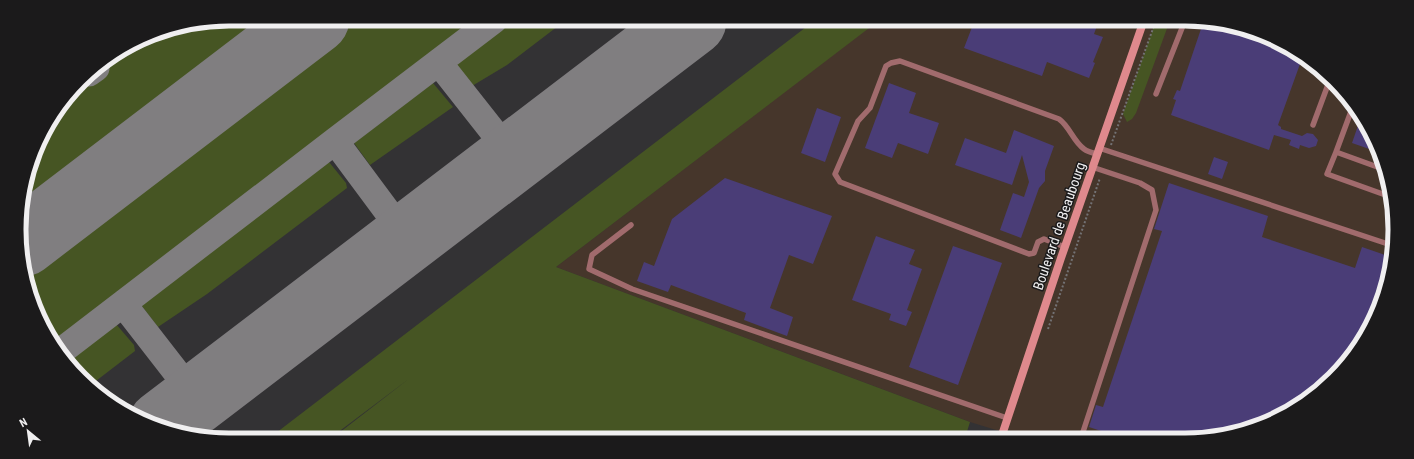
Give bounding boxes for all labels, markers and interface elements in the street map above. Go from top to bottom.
street label: Boulevard de Beaubourg [1030,160,1088,292]
north arrow [8,411,48,451]
text: N [17,415,30,430]

